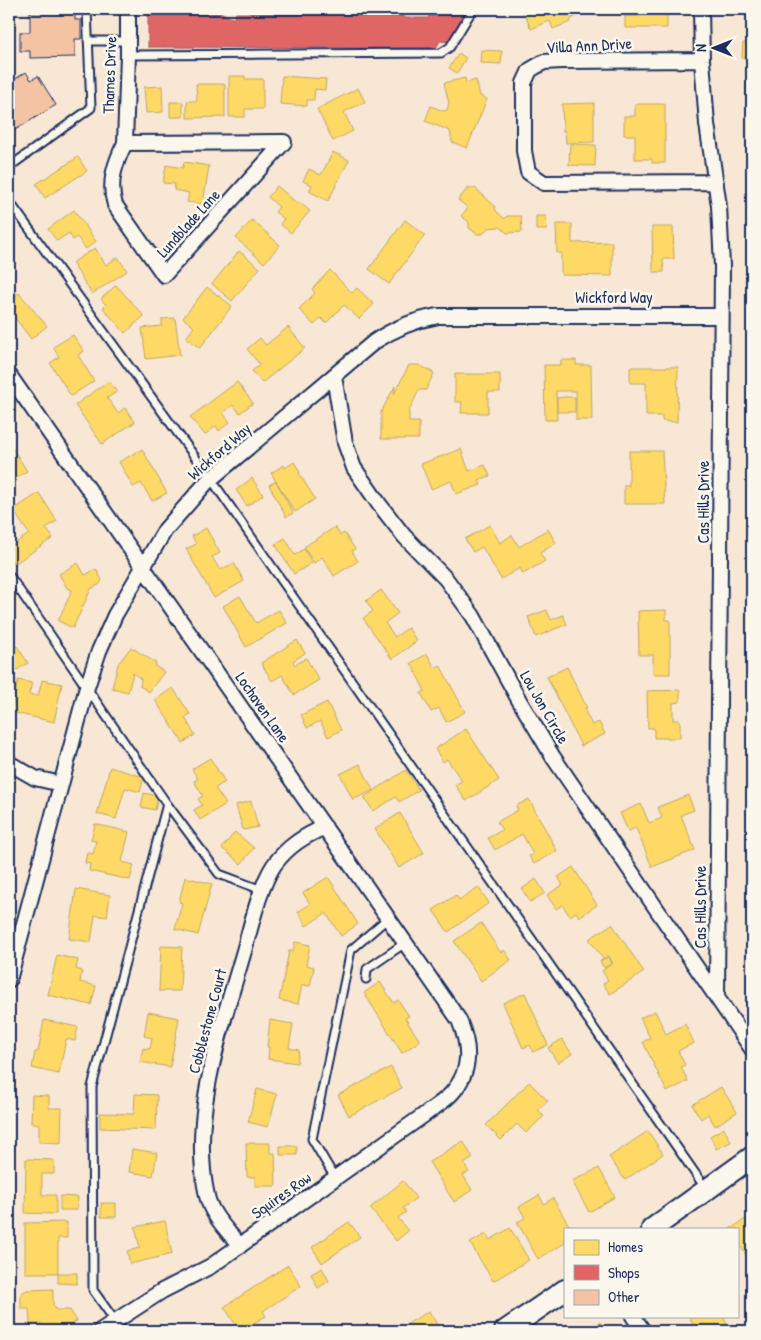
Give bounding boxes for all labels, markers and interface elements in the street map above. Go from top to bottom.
north arrow [688,22,738,72]
street label: Villa Ann Drive [546,32,633,58]
street label: Thames Drive [97,35,121,114]
text: N [691,44,710,52]
street label: Lundblade Lane [151,184,225,262]
street label: Wickford Way [575,286,653,308]
street label: Wickford Way [183,417,256,485]
street label: Cas Hills Drive [692,460,714,543]
street label: Lou Jon Circle [515,666,575,748]
street label: Lochaven Lane [231,667,296,747]
street label: Cas Hills Drive [689,865,711,948]
street label: Cobblestone Court [182,966,232,1076]
street label: Squires Row [247,1166,315,1224]
legend [564,1228,738,1318]
text: Homes [608,1236,643,1257]
text: Shops [608,1262,640,1283]
text: Other [608,1286,640,1307]

